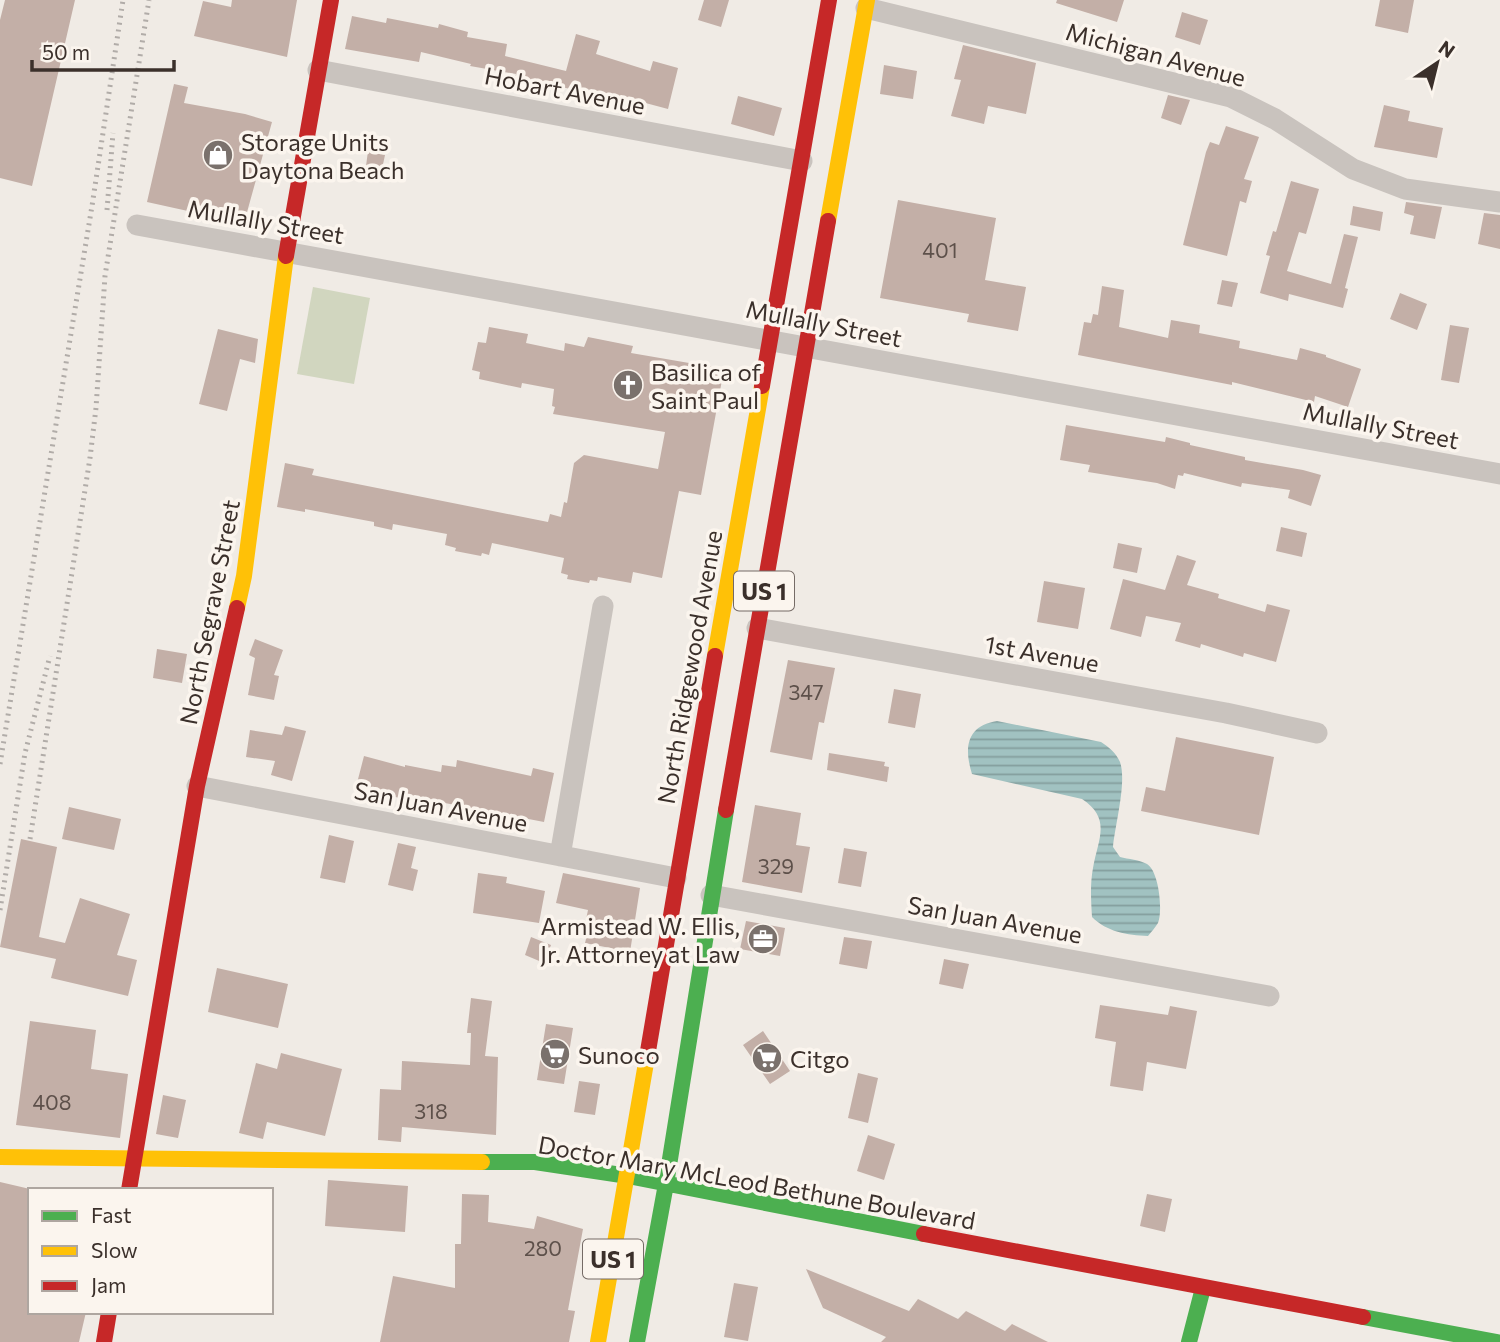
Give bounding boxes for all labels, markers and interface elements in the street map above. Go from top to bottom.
street label: Michigan Avenue [1063,16,1249,92]
scale bar [32,28,173,72]
north arrow [1402,28,1472,98]
text: N [1435,35,1459,62]
text: 50 m [42,39,90,64]
street label: Hobart Avenue [482,60,648,120]
place label: Storage Units Daytona Beach [241,127,405,184]
shop icon: Storage Units Daytona Beach [201,138,235,172]
street label: Mullally Street [186,193,347,249]
house number: 401 [922,237,958,262]
street label: Mullally Street [744,294,905,352]
place label: Basilica of Saint Paul [651,357,762,414]
church icon: Basilica of Saint Paul [611,368,645,402]
street label: Mullally Street [1301,396,1462,454]
street label: North Segrave Street [173,497,245,727]
street label: North Ridgewood Avenue [651,528,727,806]
road number: US 1 [734,572,794,610]
street label: 1st Avenue [983,629,1101,677]
house number: 347 [788,679,824,704]
street label: San Juan Avenue [352,775,530,837]
house number: 329 [758,853,794,878]
street label: San Juan Avenue [906,889,1084,949]
place label: Armistead W. Ellis, Jr. Attorney at Law [540,911,740,968]
office icon: Armistead W. Ellis, Jr. Attorney at Law [746,922,780,956]
supermarket icon: Sunoco [538,1037,572,1071]
place label: Sunoco [578,1040,660,1069]
supermarket icon: Citgo [750,1041,784,1075]
place label: Citgo [790,1044,850,1073]
house number: 408 [32,1089,72,1114]
house number: 318 [414,1098,448,1123]
street label: Doctor Mary McLeod Bethune Boulevard [536,1129,978,1235]
legend [28,1188,273,1314]
text: Fast [91,1202,132,1227]
house number: 280 [524,1235,562,1260]
text: Slow [91,1237,138,1262]
road number: US 1 [583,1240,643,1278]
text: Jam [91,1272,126,1297]

